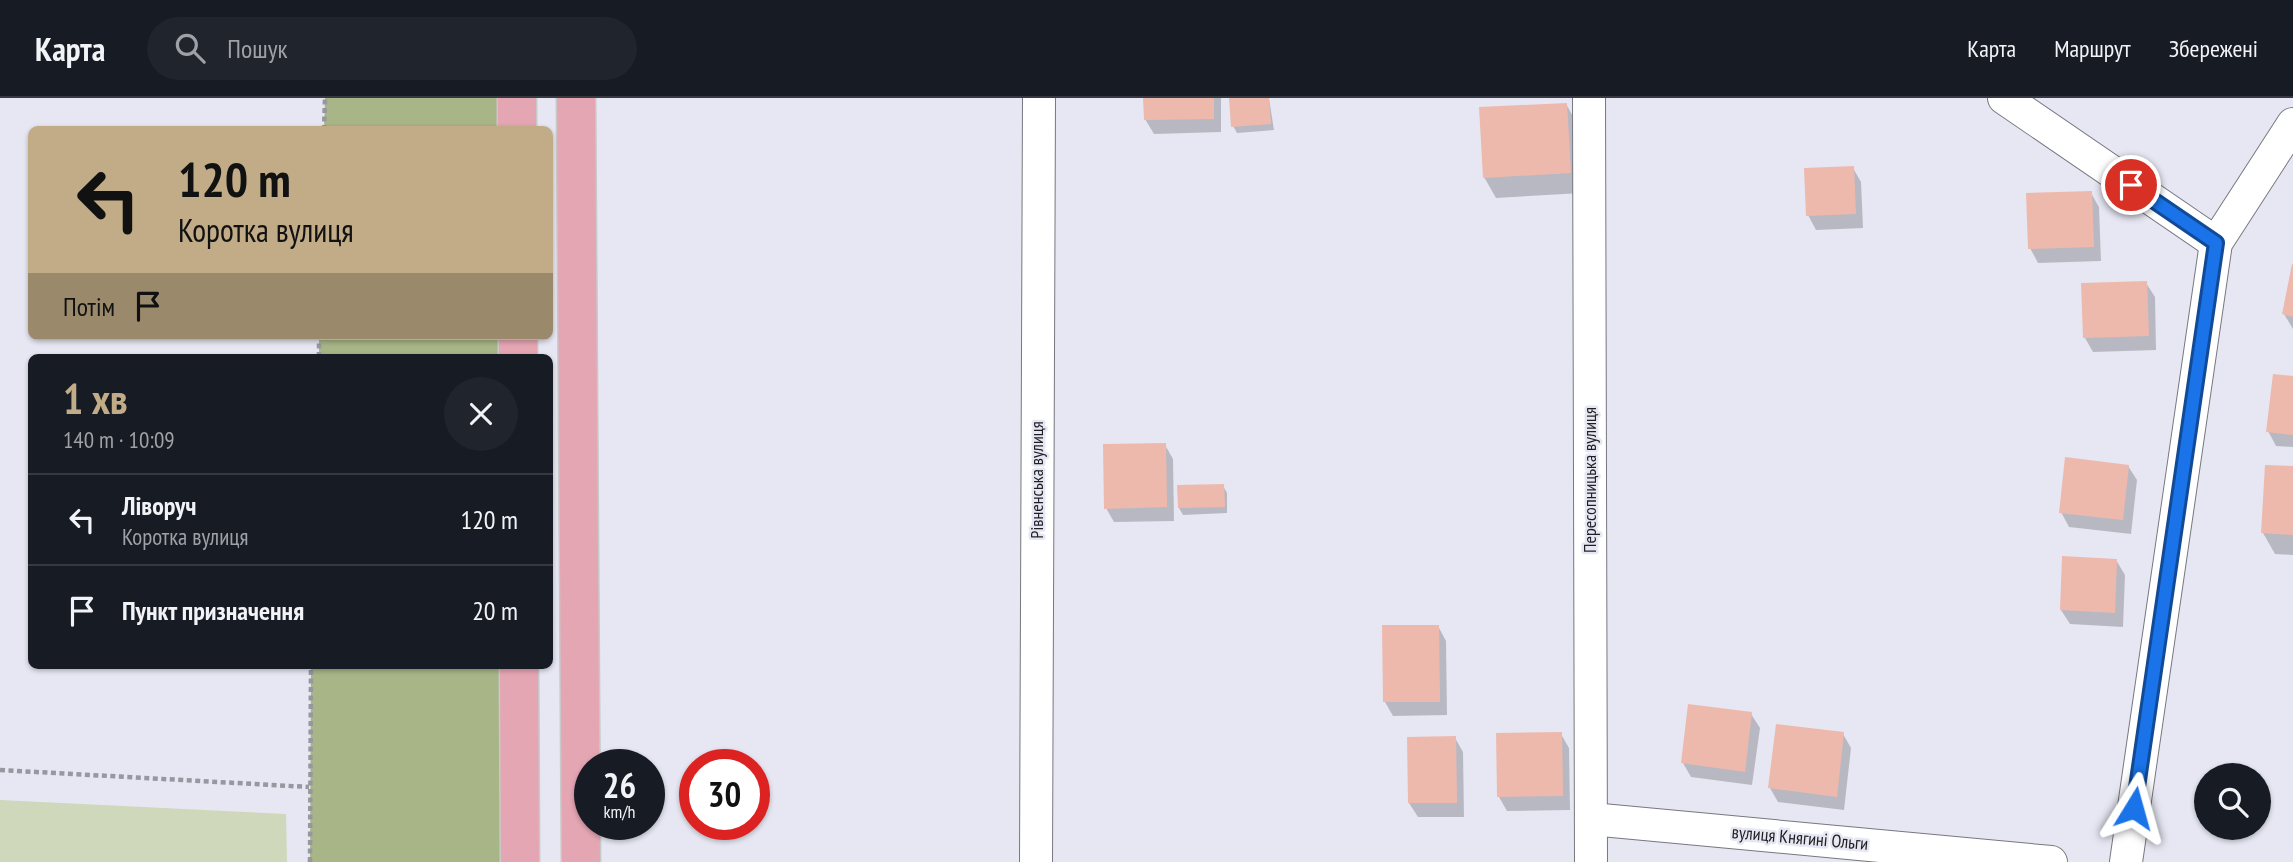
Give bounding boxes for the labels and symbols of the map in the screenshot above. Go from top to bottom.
pin [2101,155,2161,215]
street label: Пересопницька вулиця [1578,407,1601,553]
street label: Рівненська вулиця [1025,421,1048,539]
speed limit sign: 30 [679,749,770,840]
position arrow [2097,771,2171,845]
street label: вулиця Княгині Ольги [1731,820,1869,855]

